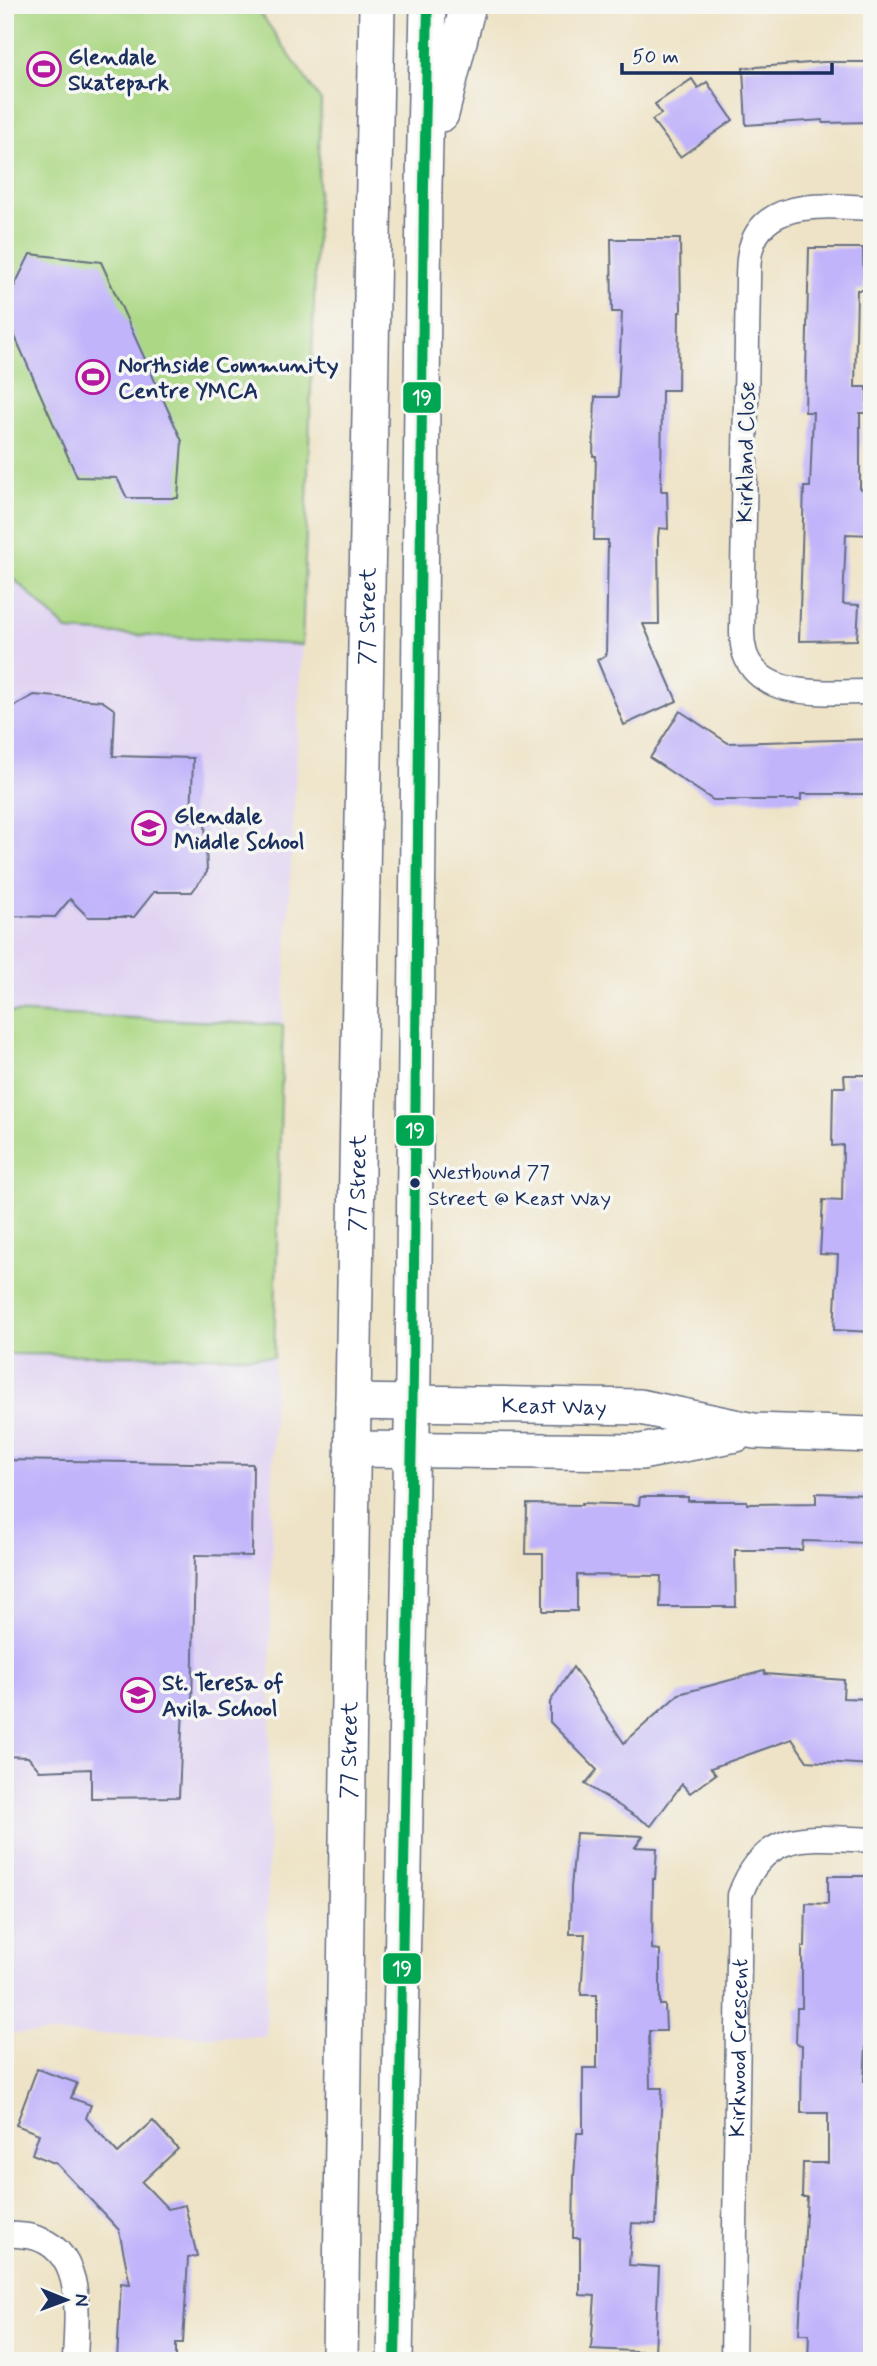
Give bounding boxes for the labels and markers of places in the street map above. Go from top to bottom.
place label: Glendale Skatepark [68,43,170,99]
sports icon: Glendale Skatepark [25,50,63,88]
place label: Northside Community Centre YMCA [118,351,339,407]
sports icon: Northside Community Centre YMCA [74,358,112,396]
place label: Glendale Middle School [174,802,304,858]
school or university icon: Glendale Middle School [130,809,168,847]
place label: Westbound 77 Street @ Keast Way [428,1159,611,1213]
marker: Westbound 77 Street @ Keast Way [408,1176,422,1190]
place label: St. Teresa of Avila School [162,1669,284,1725]
school or university icon: St. Teresa of Avila School [119,1676,157,1714]

